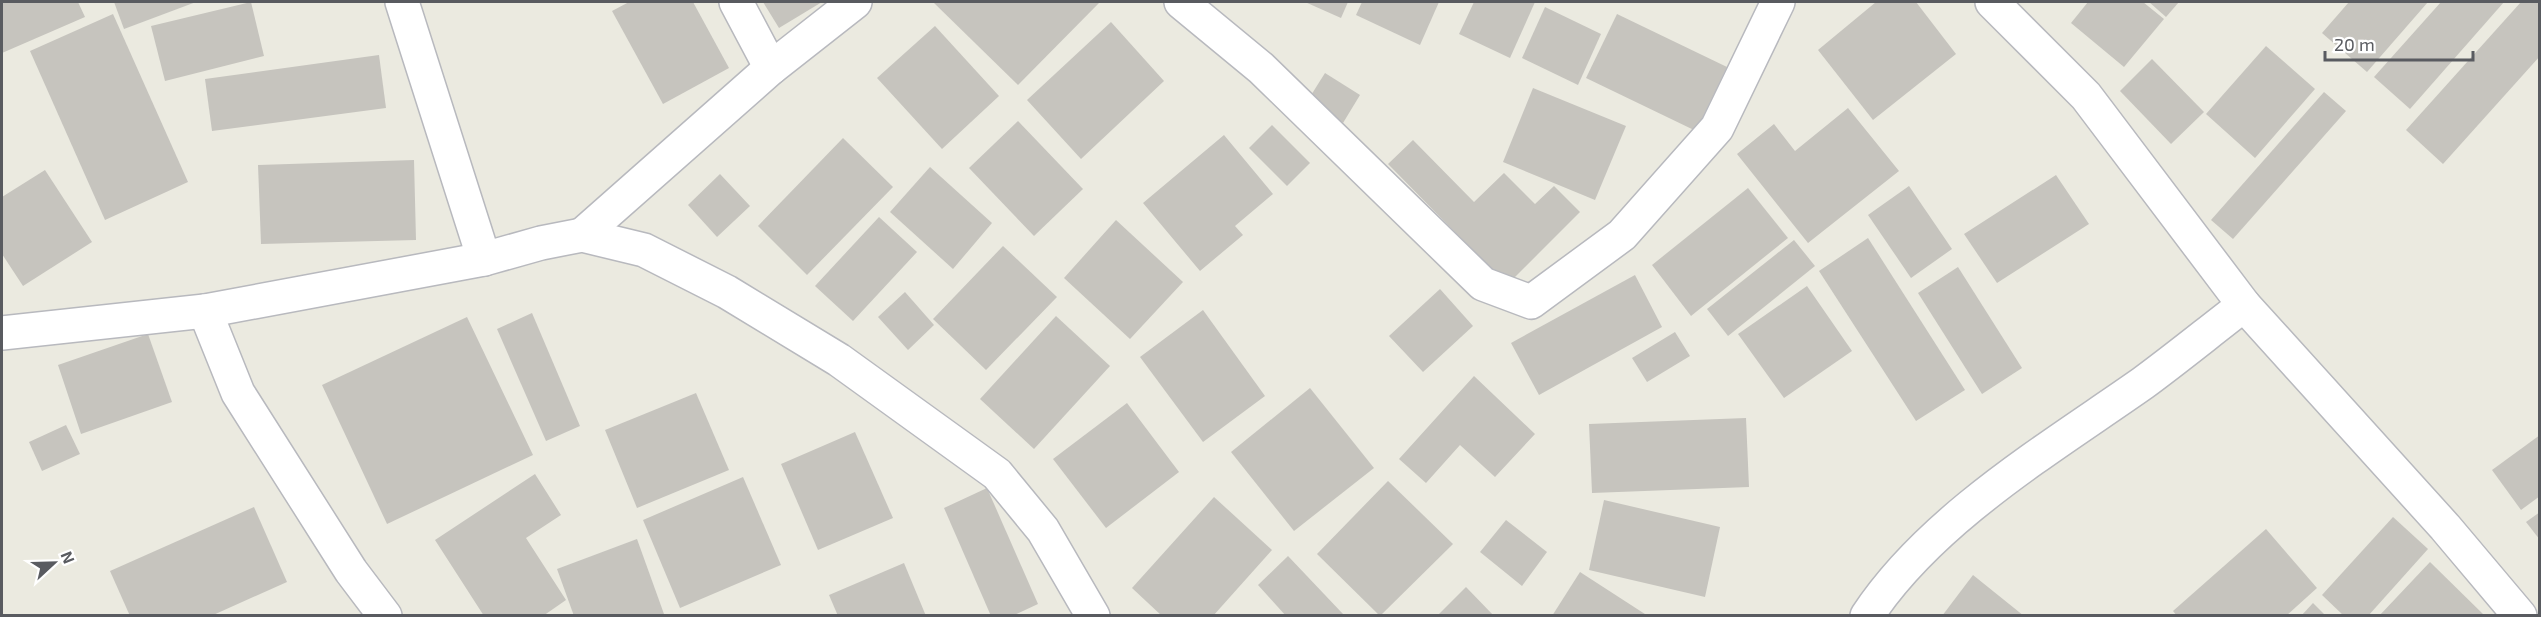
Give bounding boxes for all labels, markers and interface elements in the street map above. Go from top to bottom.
scale bar [2325,24,2474,62]
text: 20 m [2334,33,2375,55]
north arrow [24,533,84,593]
text: N [57,548,79,566]

